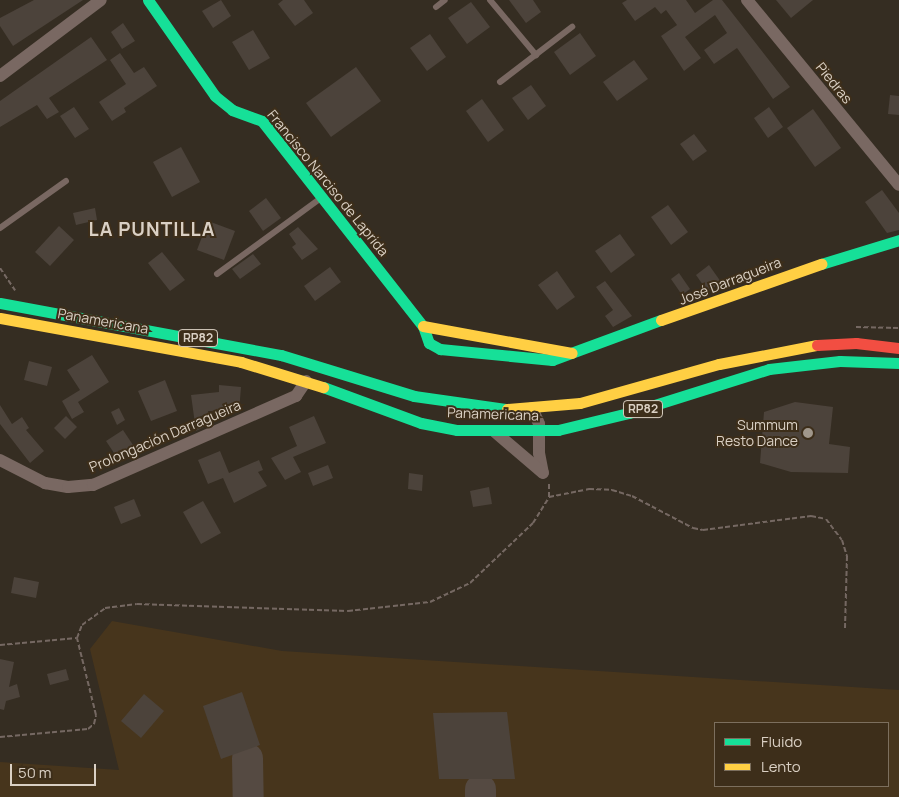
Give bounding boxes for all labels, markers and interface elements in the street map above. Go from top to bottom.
street label: Piedras [812,59,856,107]
street label: Francisco Narciso de Laprida [264,107,392,259]
district label: LA PUNTILLA [87,219,217,241]
street label: José Darragueira [676,254,784,308]
street label: Panamericana [56,305,150,337]
road number: RP82 [177,328,219,348]
street label: Prolongación Darragueira [87,396,243,476]
road number: RP82 [622,399,664,418]
street label: Panamericana [447,404,539,424]
place label: Summum Resto Dance [716,417,798,450]
marker: Summum Resto Dance [802,427,814,439]
legend [714,722,889,787]
text: Fluido [761,731,802,752]
scale bar [12,754,99,786]
text: Lento [761,756,801,777]
text: 50 m [18,762,52,783]

